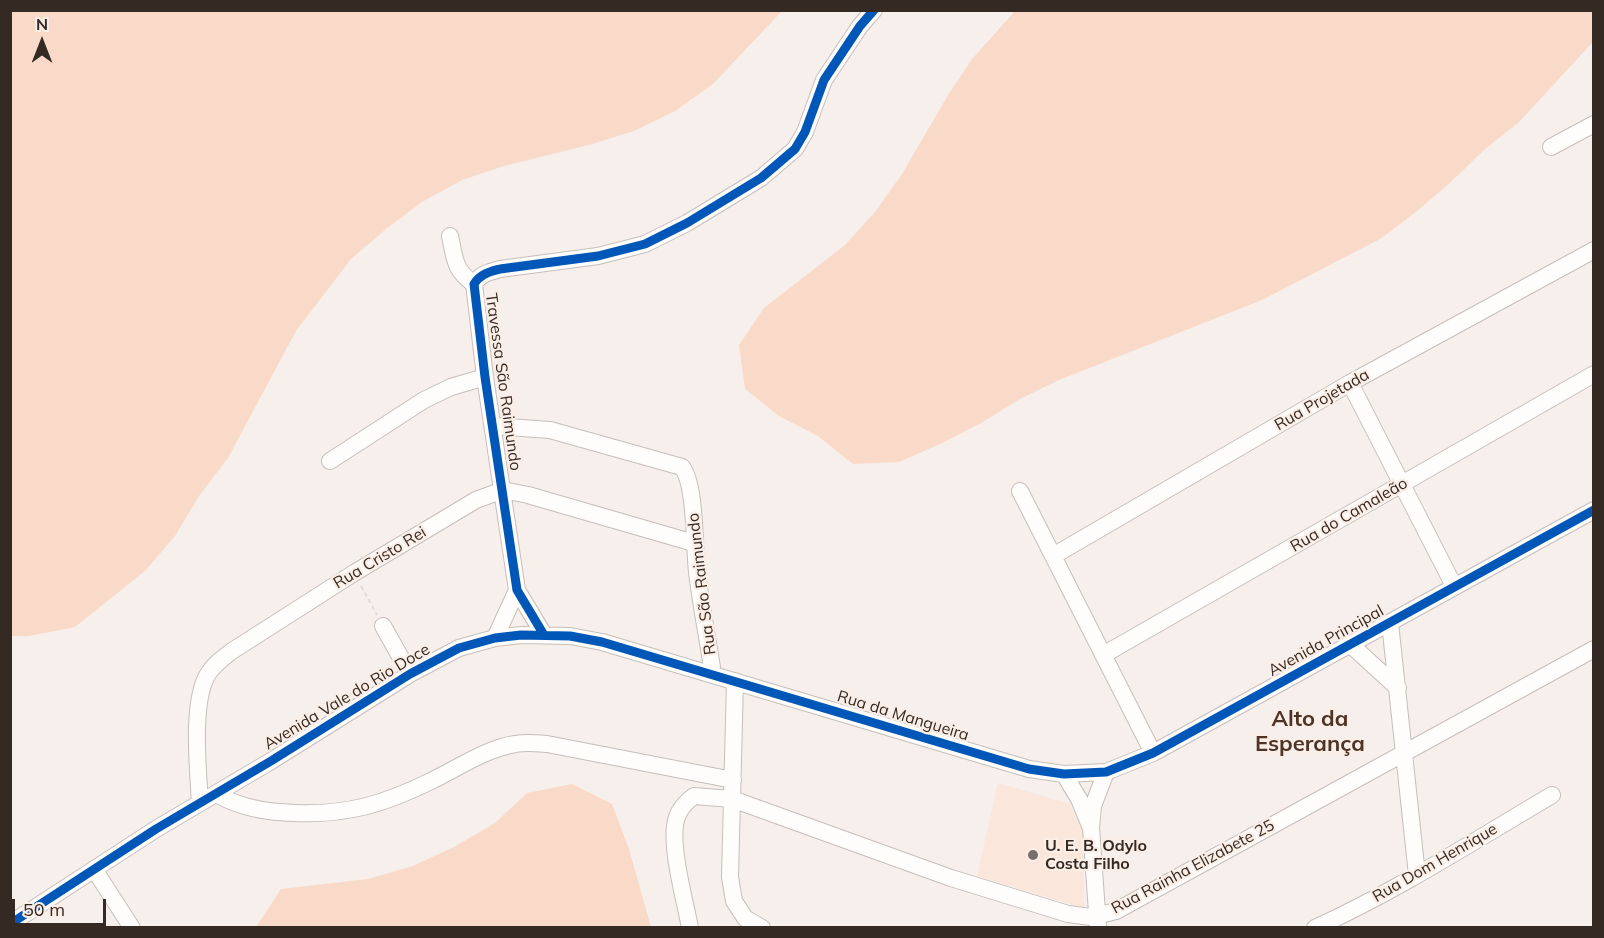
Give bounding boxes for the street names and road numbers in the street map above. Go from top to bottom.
street label: Travessa São Raimundo [481,292,525,472]
street label: Rua Projetada [1271,365,1373,435]
street label: Rua do Camaleão [1287,474,1411,556]
street label: Rua São Raimundo [684,512,720,656]
street label: Rua Cristo Rei [330,523,430,593]
street label: Avenida Principal [1265,601,1387,681]
street label: Avenida Vale do Rio Doce [261,640,433,754]
street label: Rua da Mangueira [835,687,971,745]
street label: Rua Rainha Elizabete 25 [1108,816,1278,918]
street label: Rua Dom Henrique [1369,819,1501,907]

